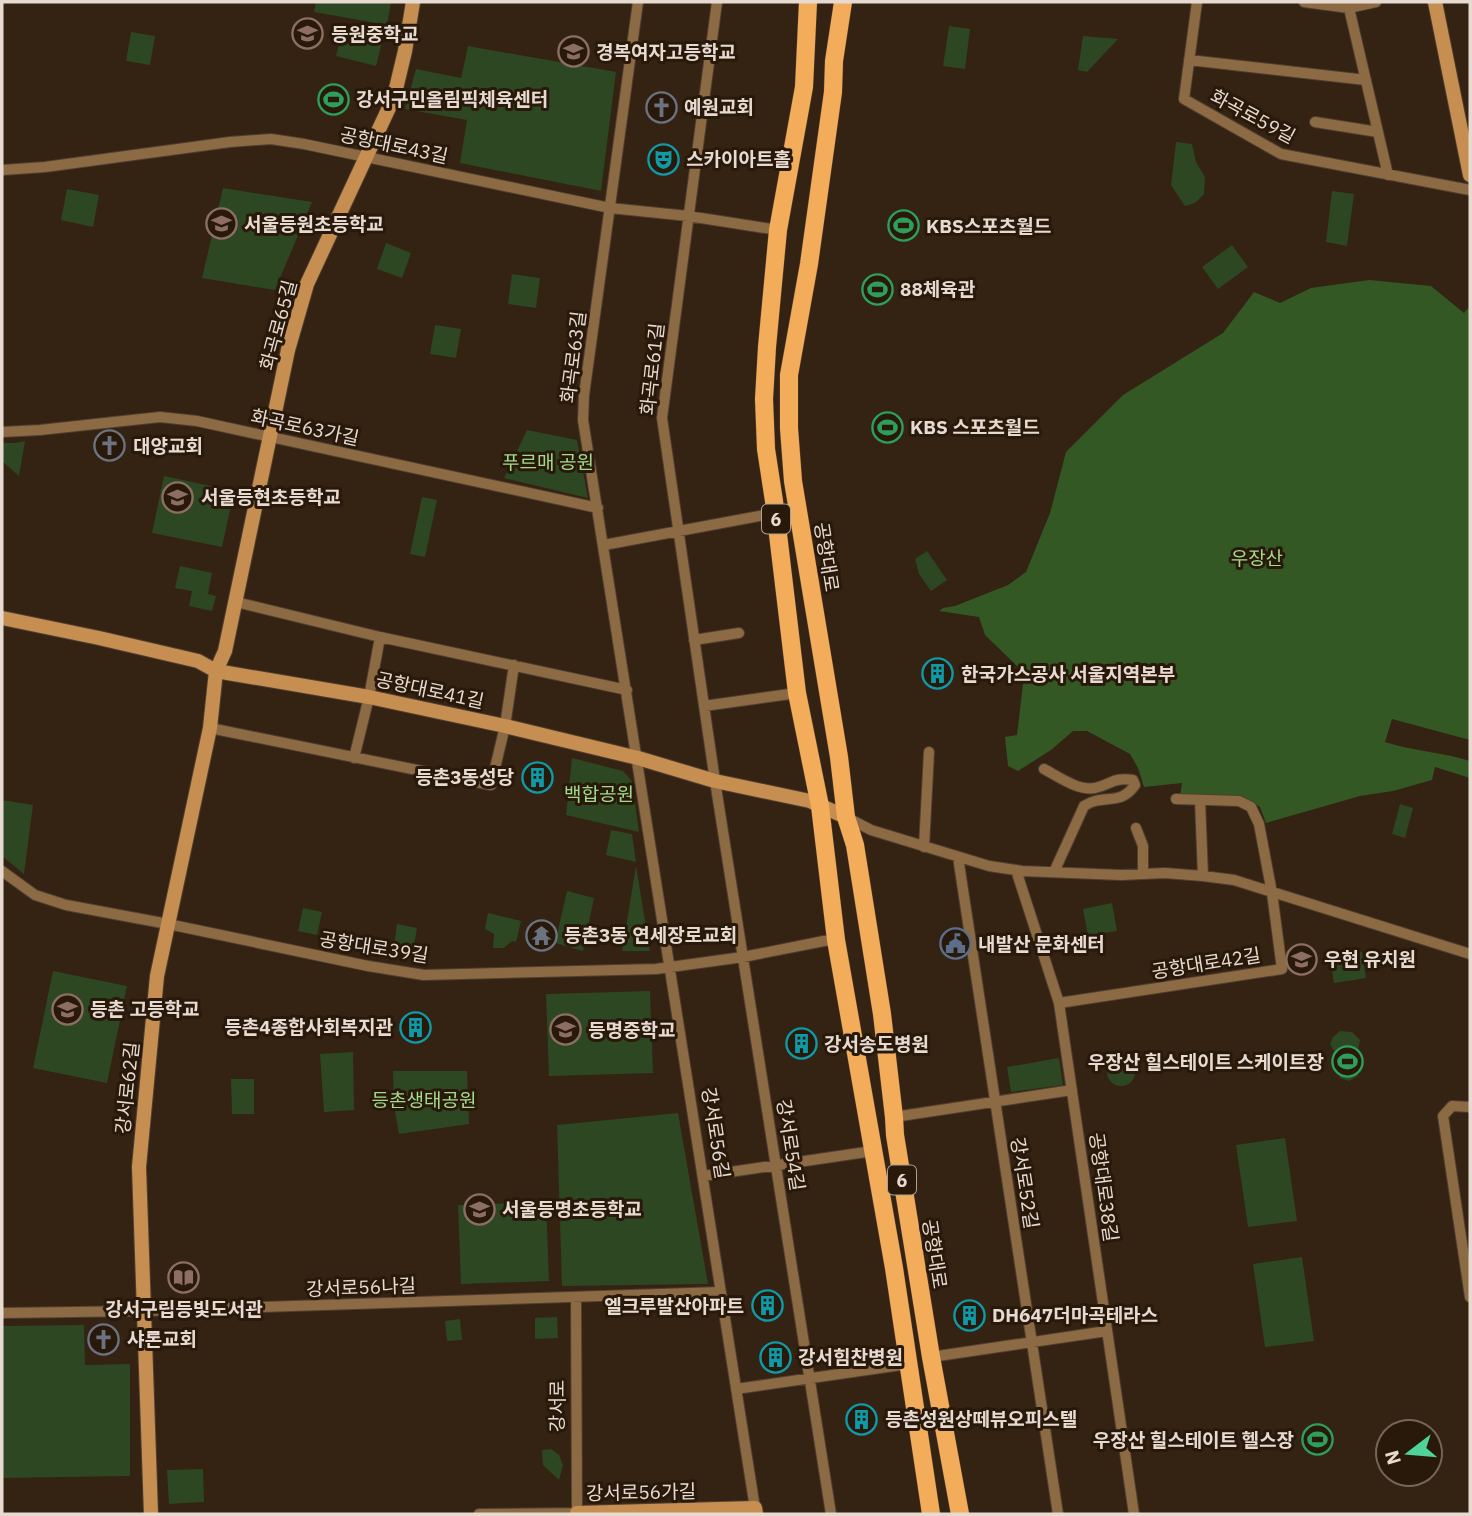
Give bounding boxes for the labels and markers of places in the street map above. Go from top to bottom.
school or university icon: 등원중학교 [291,17,325,51]
place label: 등원중학교 [331,22,418,46]
school or university icon: 경복여자고등학교 [556,35,590,69]
place label: 경복여자고등학교 [596,40,736,64]
sports icon: 강서구민올림픽체육센터 [316,82,350,116]
place label: 강서구민올림픽체육센터 [356,87,548,111]
church icon: 예원교회 [644,90,678,124]
place label: 예원교회 [684,95,754,119]
theatre icon: 스카이아트홀 [646,142,680,176]
place label: 스카이아트홀 [686,147,791,171]
school or university icon: 서울등원초등학교 [204,207,238,241]
sports icon: KBS스포츠월드 [886,209,920,243]
place label: 서울등원초등학교 [244,212,384,236]
place label: KBS스포츠월드 [926,214,1051,238]
sports icon: 88체육관 [860,272,894,306]
place label: 88체육관 [900,277,976,301]
sports icon: KBS 스포츠월드 [870,410,904,444]
place label: KBS 스포츠월드 [910,415,1040,439]
church icon: 대양교회 [93,429,127,463]
place label: 대양교회 [133,434,203,458]
school or university icon: 서울등현초등학교 [161,480,195,514]
place label: 서울등현초등학교 [201,485,341,509]
building icon: 한국가스공사 서울지역본부 [921,657,955,691]
place label: 한국가스공사 서울지역본부 [961,662,1175,686]
building icon: 등촌3동성당 [520,760,554,794]
place label: 등촌3동성당 [415,765,515,789]
temple icon: 등촌3동 연세장로교회 [524,918,558,952]
place label: 등촌3동 연세장로교회 [564,923,737,947]
public building icon: 내발산 문화센터 [938,927,972,961]
place label: 내발산 문화센터 [978,932,1105,956]
school or university icon: 우현 유치원 [1284,942,1318,976]
place label: 우현 유치원 [1324,947,1416,971]
school or university icon: 등촌 고등학교 [50,992,84,1026]
place label: 등촌 고등학교 [90,997,199,1021]
building icon: 등촌4종합사회복지관 [399,1010,433,1044]
school or university icon: 등명중학교 [548,1013,582,1047]
place label: 등촌4종합사회복지관 [224,1015,394,1039]
place label: 등명중학교 [588,1018,675,1042]
building icon: 강서송도병원 [784,1027,818,1061]
place label: 강서송도병원 [824,1032,929,1056]
sports icon: 우장산 힐스테이트 스케이트장 [1330,1045,1364,1079]
place label: 우장산 힐스테이트 스케이트장 [1088,1050,1324,1074]
school or university icon: 서울등명초등학교 [462,1192,496,1226]
place label: 서울등명초등학교 [502,1197,642,1221]
library icon: 강서구립등빛도서관 [167,1261,201,1295]
building icon: 엘크루발산아파트 [750,1289,784,1323]
place label: 엘크루발산아파트 [604,1294,744,1318]
place label: 강서구립등빛도서관 [105,1297,263,1321]
building icon: DH647더마곡테라스 [952,1298,986,1332]
place label: DH647더마곡테라스 [992,1303,1158,1327]
church icon: 샤론교회 [87,1322,121,1356]
place label: 샤론교회 [127,1327,197,1351]
building icon: 강서힘찬병원 [758,1340,792,1374]
place label: 강서힘찬병원 [798,1345,903,1369]
building icon: 등촌성원상떼뷰오피스텔 [845,1402,879,1436]
place label: 등촌성원상떼뷰오피스텔 [885,1407,1077,1431]
sports icon: 우장산 힐스테이트 헬스장 [1300,1423,1334,1457]
place label: 우장산 힐스테이트 헬스장 [1093,1428,1294,1452]

